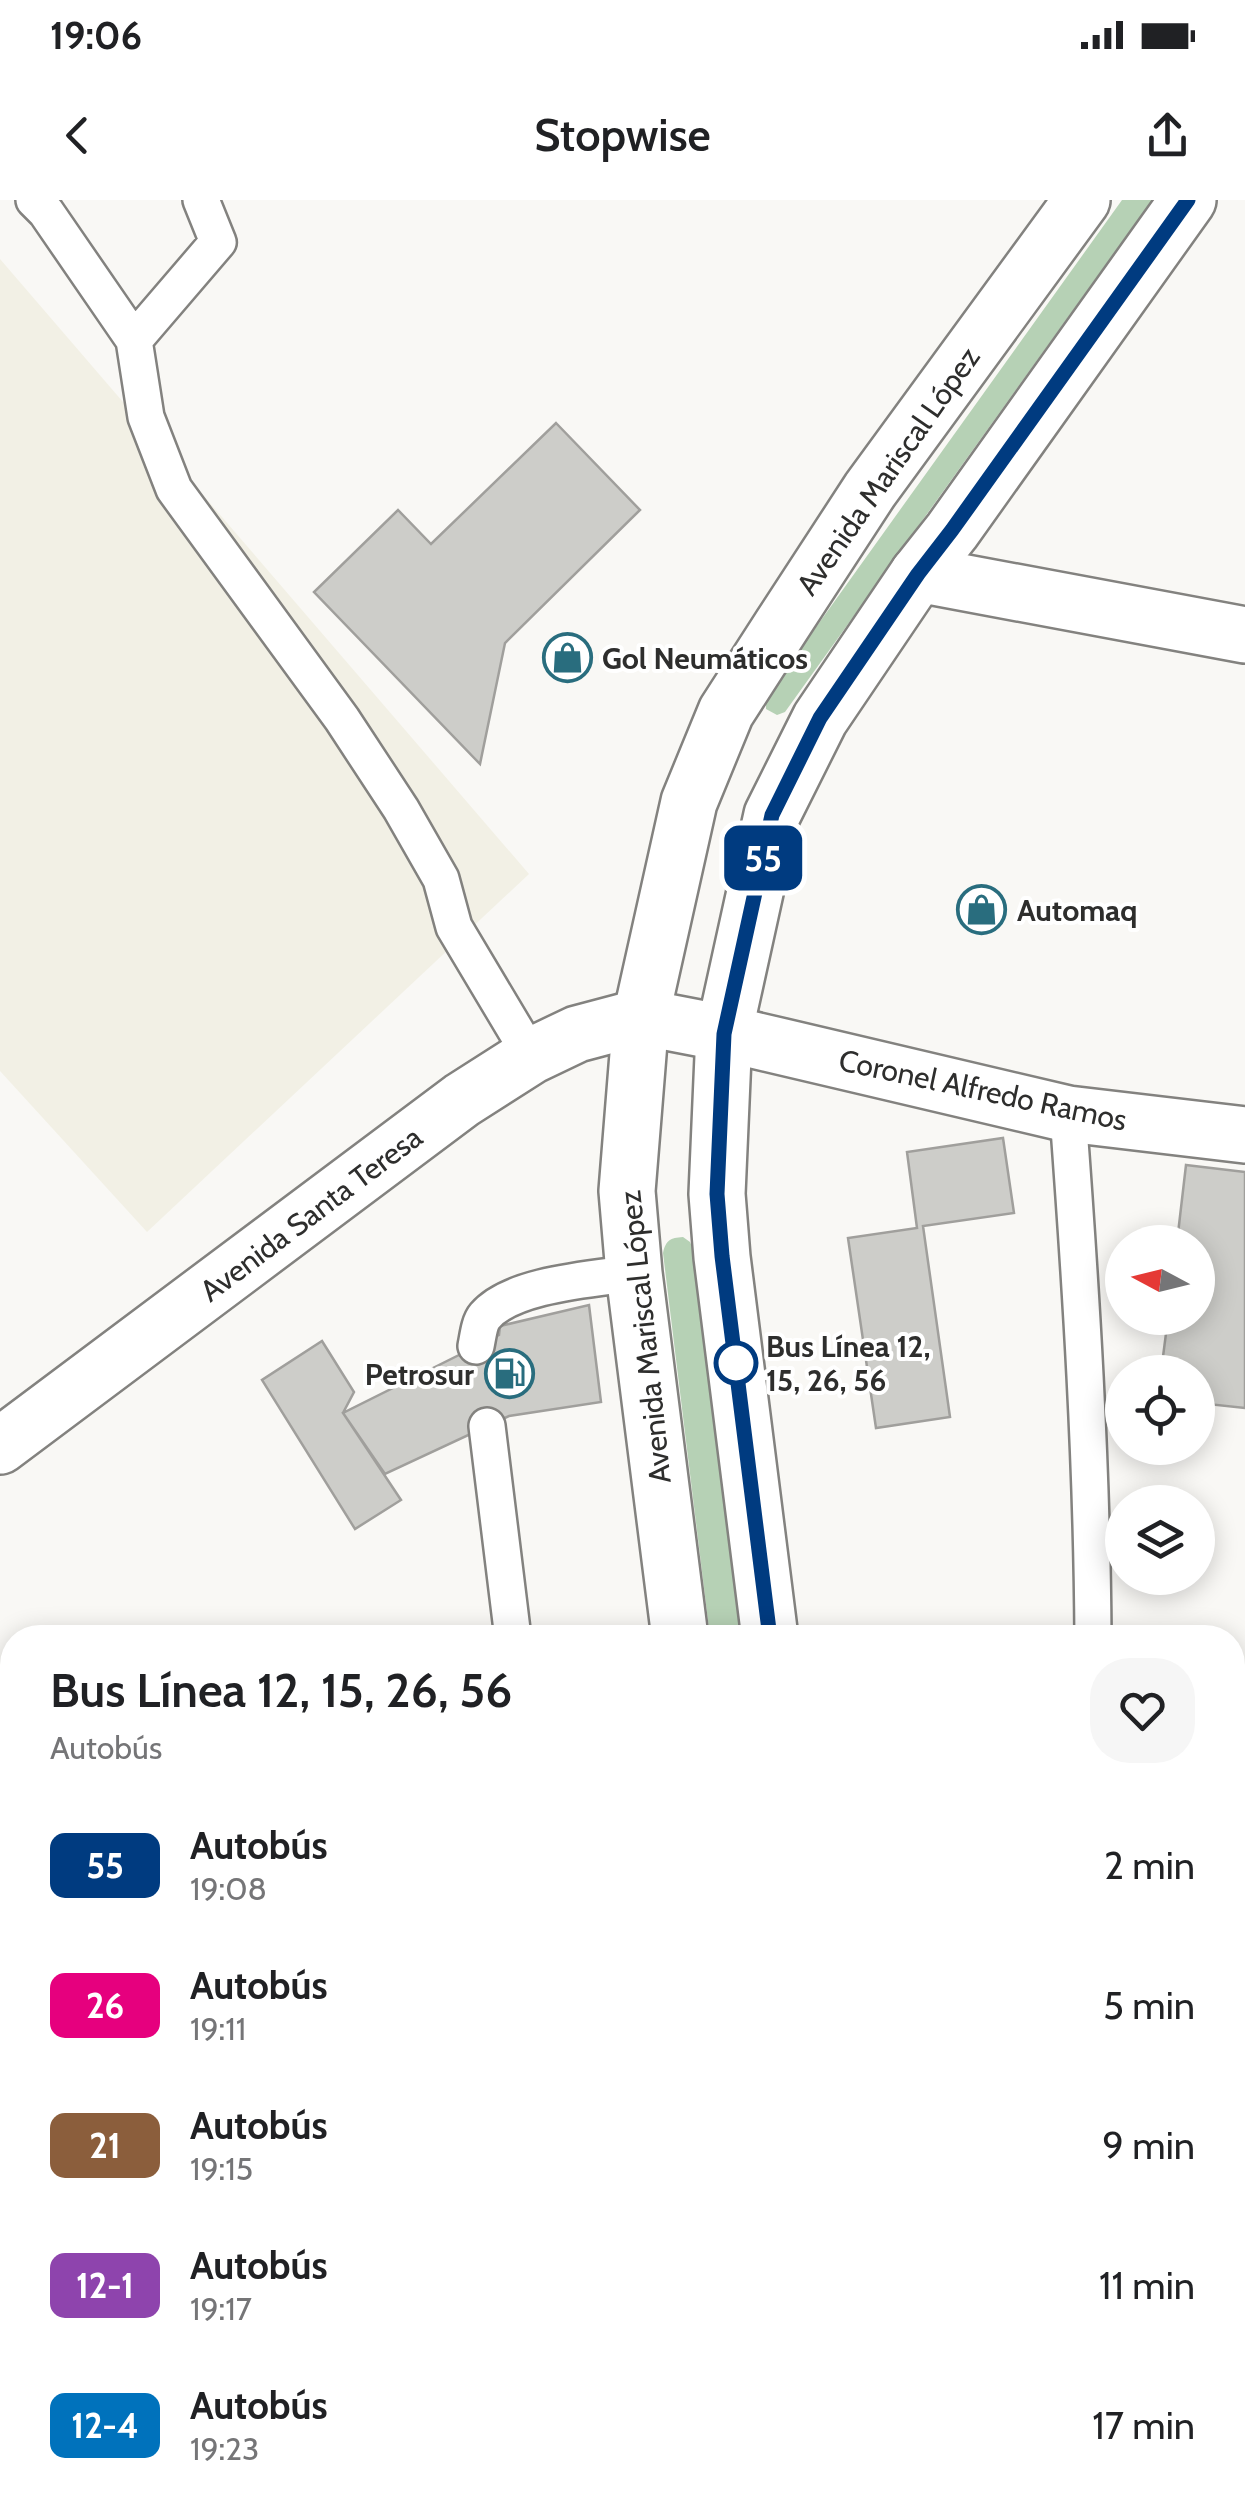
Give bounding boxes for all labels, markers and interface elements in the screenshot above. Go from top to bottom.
text: 19:06 [50,12,142,59]
icon: back [50,108,105,163]
text: Stopwise [534,108,711,162]
icon: share [1140,108,1195,163]
street label: Avenida Mariscal López [788,340,988,602]
shop icon: Gol Neumáticos [541,632,593,684]
place label: Gol Neumáticos [602,640,808,677]
line badge: 55 [718,826,808,890]
text: 55 [744,837,782,880]
shop icon: Automaq [956,884,1008,936]
place label: Automaq [1017,892,1137,929]
street label: Coronel Alfredo Ramos [836,1041,1130,1139]
street label: Avenida Santa Teresa [193,1118,430,1309]
street label: Avenida Mariscal López [611,1189,679,1485]
north arrow [1105,1225,1215,1335]
map controls [1105,1225,1215,1595]
place label: Bus Línea 12, 15, 26, 56 [766,1328,930,1399]
marker: Bus Línea 12, 15, 26, 56 [715,1342,757,1384]
fuel station icon: Petrosur [483,1348,535,1400]
button: locate [1105,1355,1215,1465]
place label: Petrosur [365,1356,474,1393]
button: layers [1105,1485,1215,1595]
button: heart [1090,1658,1195,1763]
text: Bus Línea 12, 15, 26, 56 [50,1661,512,1719]
text: Autobús [50,1728,162,1767]
text: Autobús [190,1822,328,1869]
text: 2 min [1104,1842,1195,1889]
text: 55 [86,1844,124,1887]
text: 19:08 [190,1869,267,1908]
text: Autobús [190,1962,328,2009]
text: 5 min [1103,1982,1195,2029]
text: 26 [86,1984,124,2027]
text: 19:11 [190,2009,246,2048]
text: Autobús [190,2102,328,2149]
text: 9 min [1102,2122,1195,2169]
text: 21 [89,2124,121,2167]
text: 19:15 [190,2149,253,2188]
text: Autobús [190,2242,328,2289]
text: 11 min [1099,2262,1195,2309]
text: 12-1 [76,2264,134,2307]
text: 19:17 [190,2289,252,2328]
text: Autobús [190,2382,328,2429]
text: 17 min [1092,2402,1195,2449]
text: 12-4 [71,2404,139,2447]
text: 19:23 [190,2429,259,2468]

